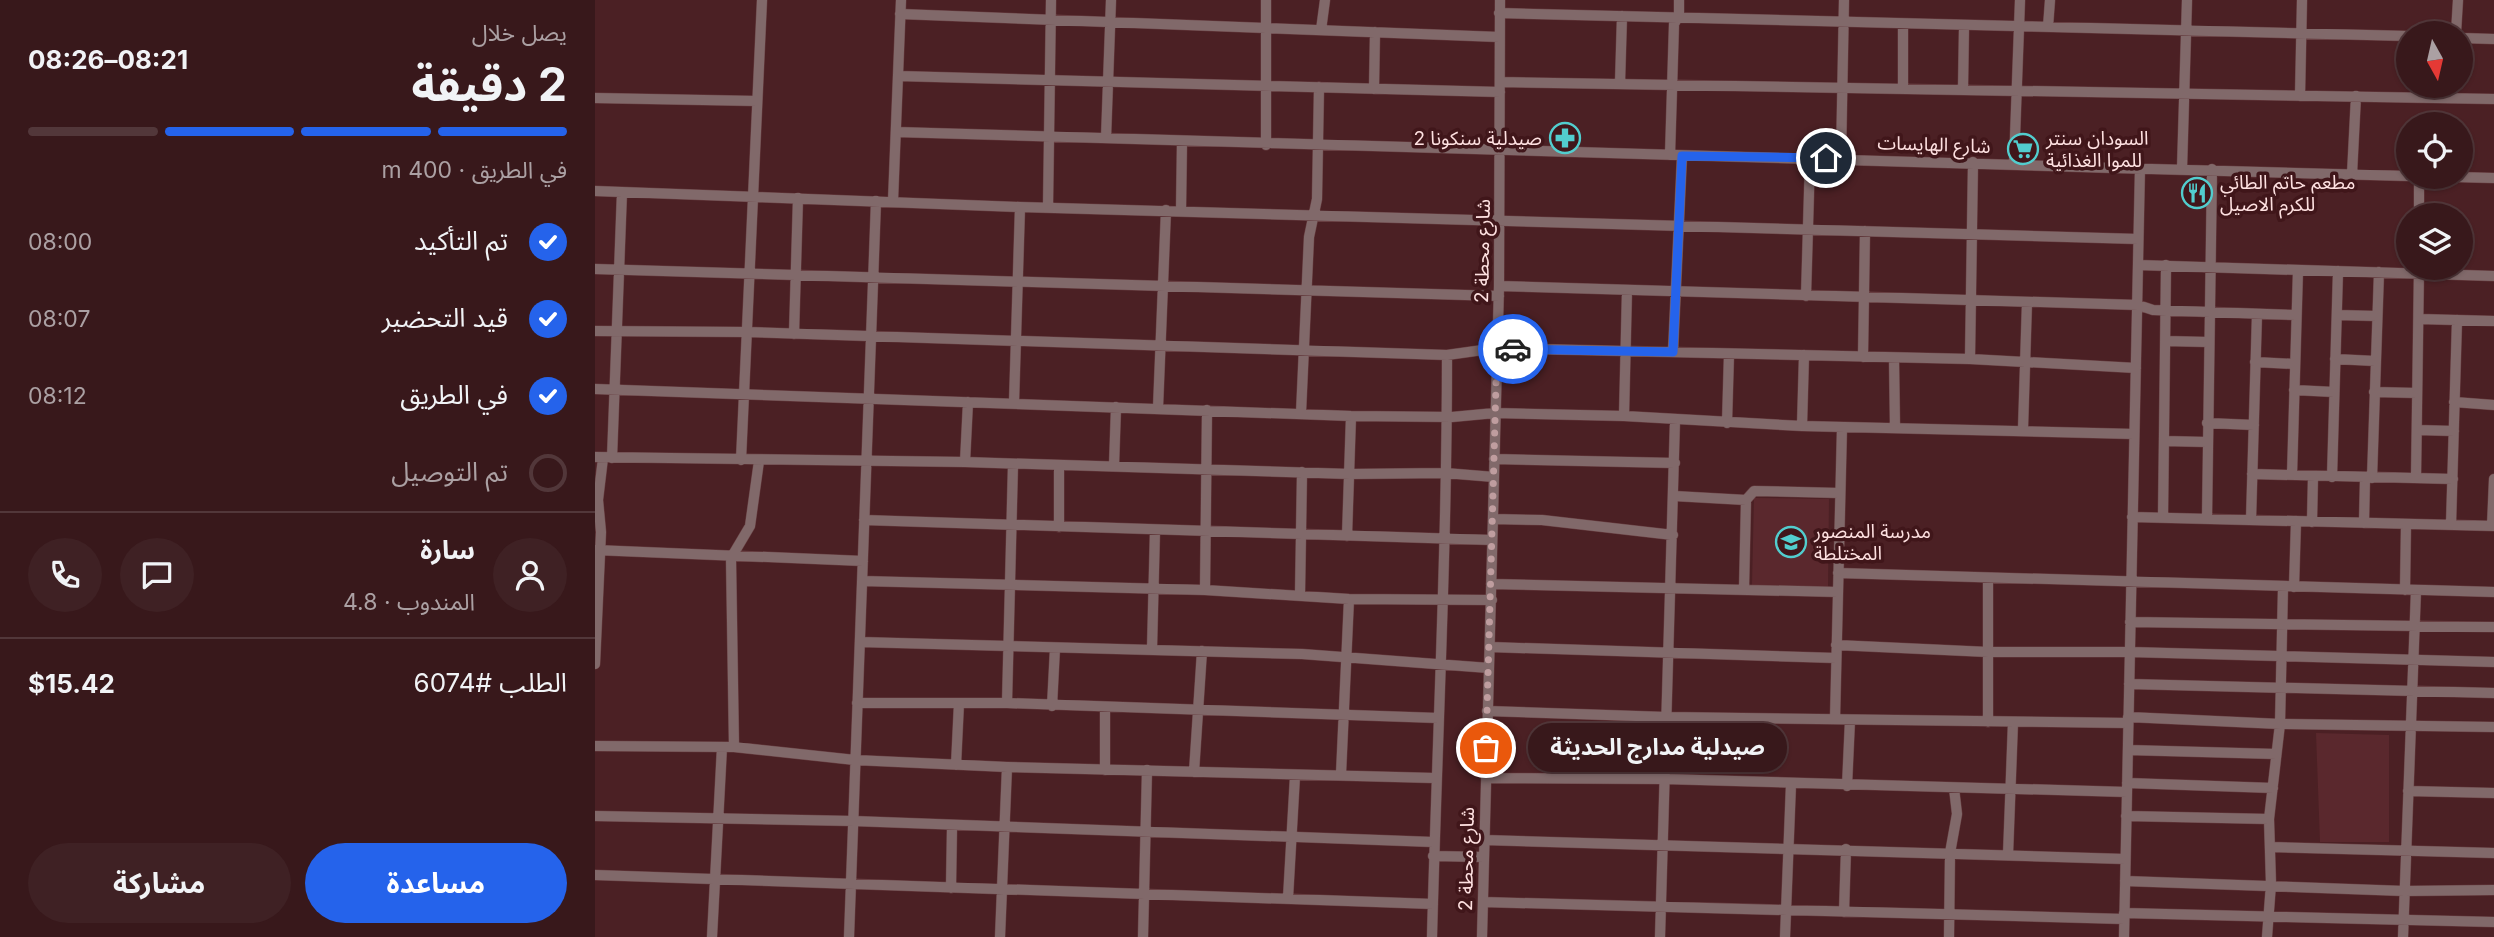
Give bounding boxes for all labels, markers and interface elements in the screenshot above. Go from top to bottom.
text: يصل خلال [472,19,567,47]
north arrow [2396,21,2473,98]
map controls [2396,21,2473,280]
text: 08:21–08:26 [28,44,188,75]
text: 2 دقيقة [411,56,567,112]
button: locate [2396,112,2473,189]
pharmacy icon: صيدلية سنكونا 2 [1548,121,1582,155]
place label: صيدلية سنكونا 2 [1413,127,1542,150]
place label: السودان سنتر للموا الغذائية [2045,127,2149,172]
pin [1796,128,1856,188]
street label: شارع الهايسات [1877,131,1991,160]
supermarket icon: السودان سنتر للموا الغذائية [2006,132,2040,166]
icon: home [1807,139,1845,177]
text: في الطريق · 400 m [382,156,567,184]
place label: مطعم حاتم الطائي للكرم الاصيل [2220,171,2355,219]
restaurant icon: مطعم حاتم الطائي للكرم الاصيل [2180,176,2214,210]
street label: شارع محطة 2 [1470,199,1497,303]
button: layers [2396,203,2473,280]
icon: check [529,223,567,261]
text: تم التأكيد [414,225,508,256]
text: 08:00 [28,228,92,256]
icon: check [529,300,567,338]
text: قيد التحضير [382,302,508,333]
text: 08:07 [28,305,90,333]
courier [1478,314,1548,384]
icon: car [1494,330,1532,368]
icon: check [529,377,567,415]
text: في الطريق [400,379,508,410]
text: 08:12 [28,382,87,410]
text: تم التوصيل [391,456,508,487]
place label: مدرسة المنصور المختلطة [1813,520,1931,565]
school or university icon: مدرسة المنصور المختلطة [1774,525,1808,559]
text: سارة [420,534,475,565]
button: phone [28,538,102,612]
button: chat [120,538,194,612]
button: person [493,538,567,612]
text: المندوب · 4.8 [343,588,475,616]
text: الطلب #6074 [414,667,567,698]
text: $15.42 [28,668,115,699]
pin [1456,718,1516,778]
callout: صيدلية مدارج الحديثة [1528,724,1787,772]
icon: bag [1467,729,1505,767]
text: صيدلية مدارج الحديثة [1550,733,1765,761]
street label: شارع محطة 2 [1454,807,1481,911]
button: مشاركة [28,843,291,923]
button: مساعدة [305,843,567,923]

